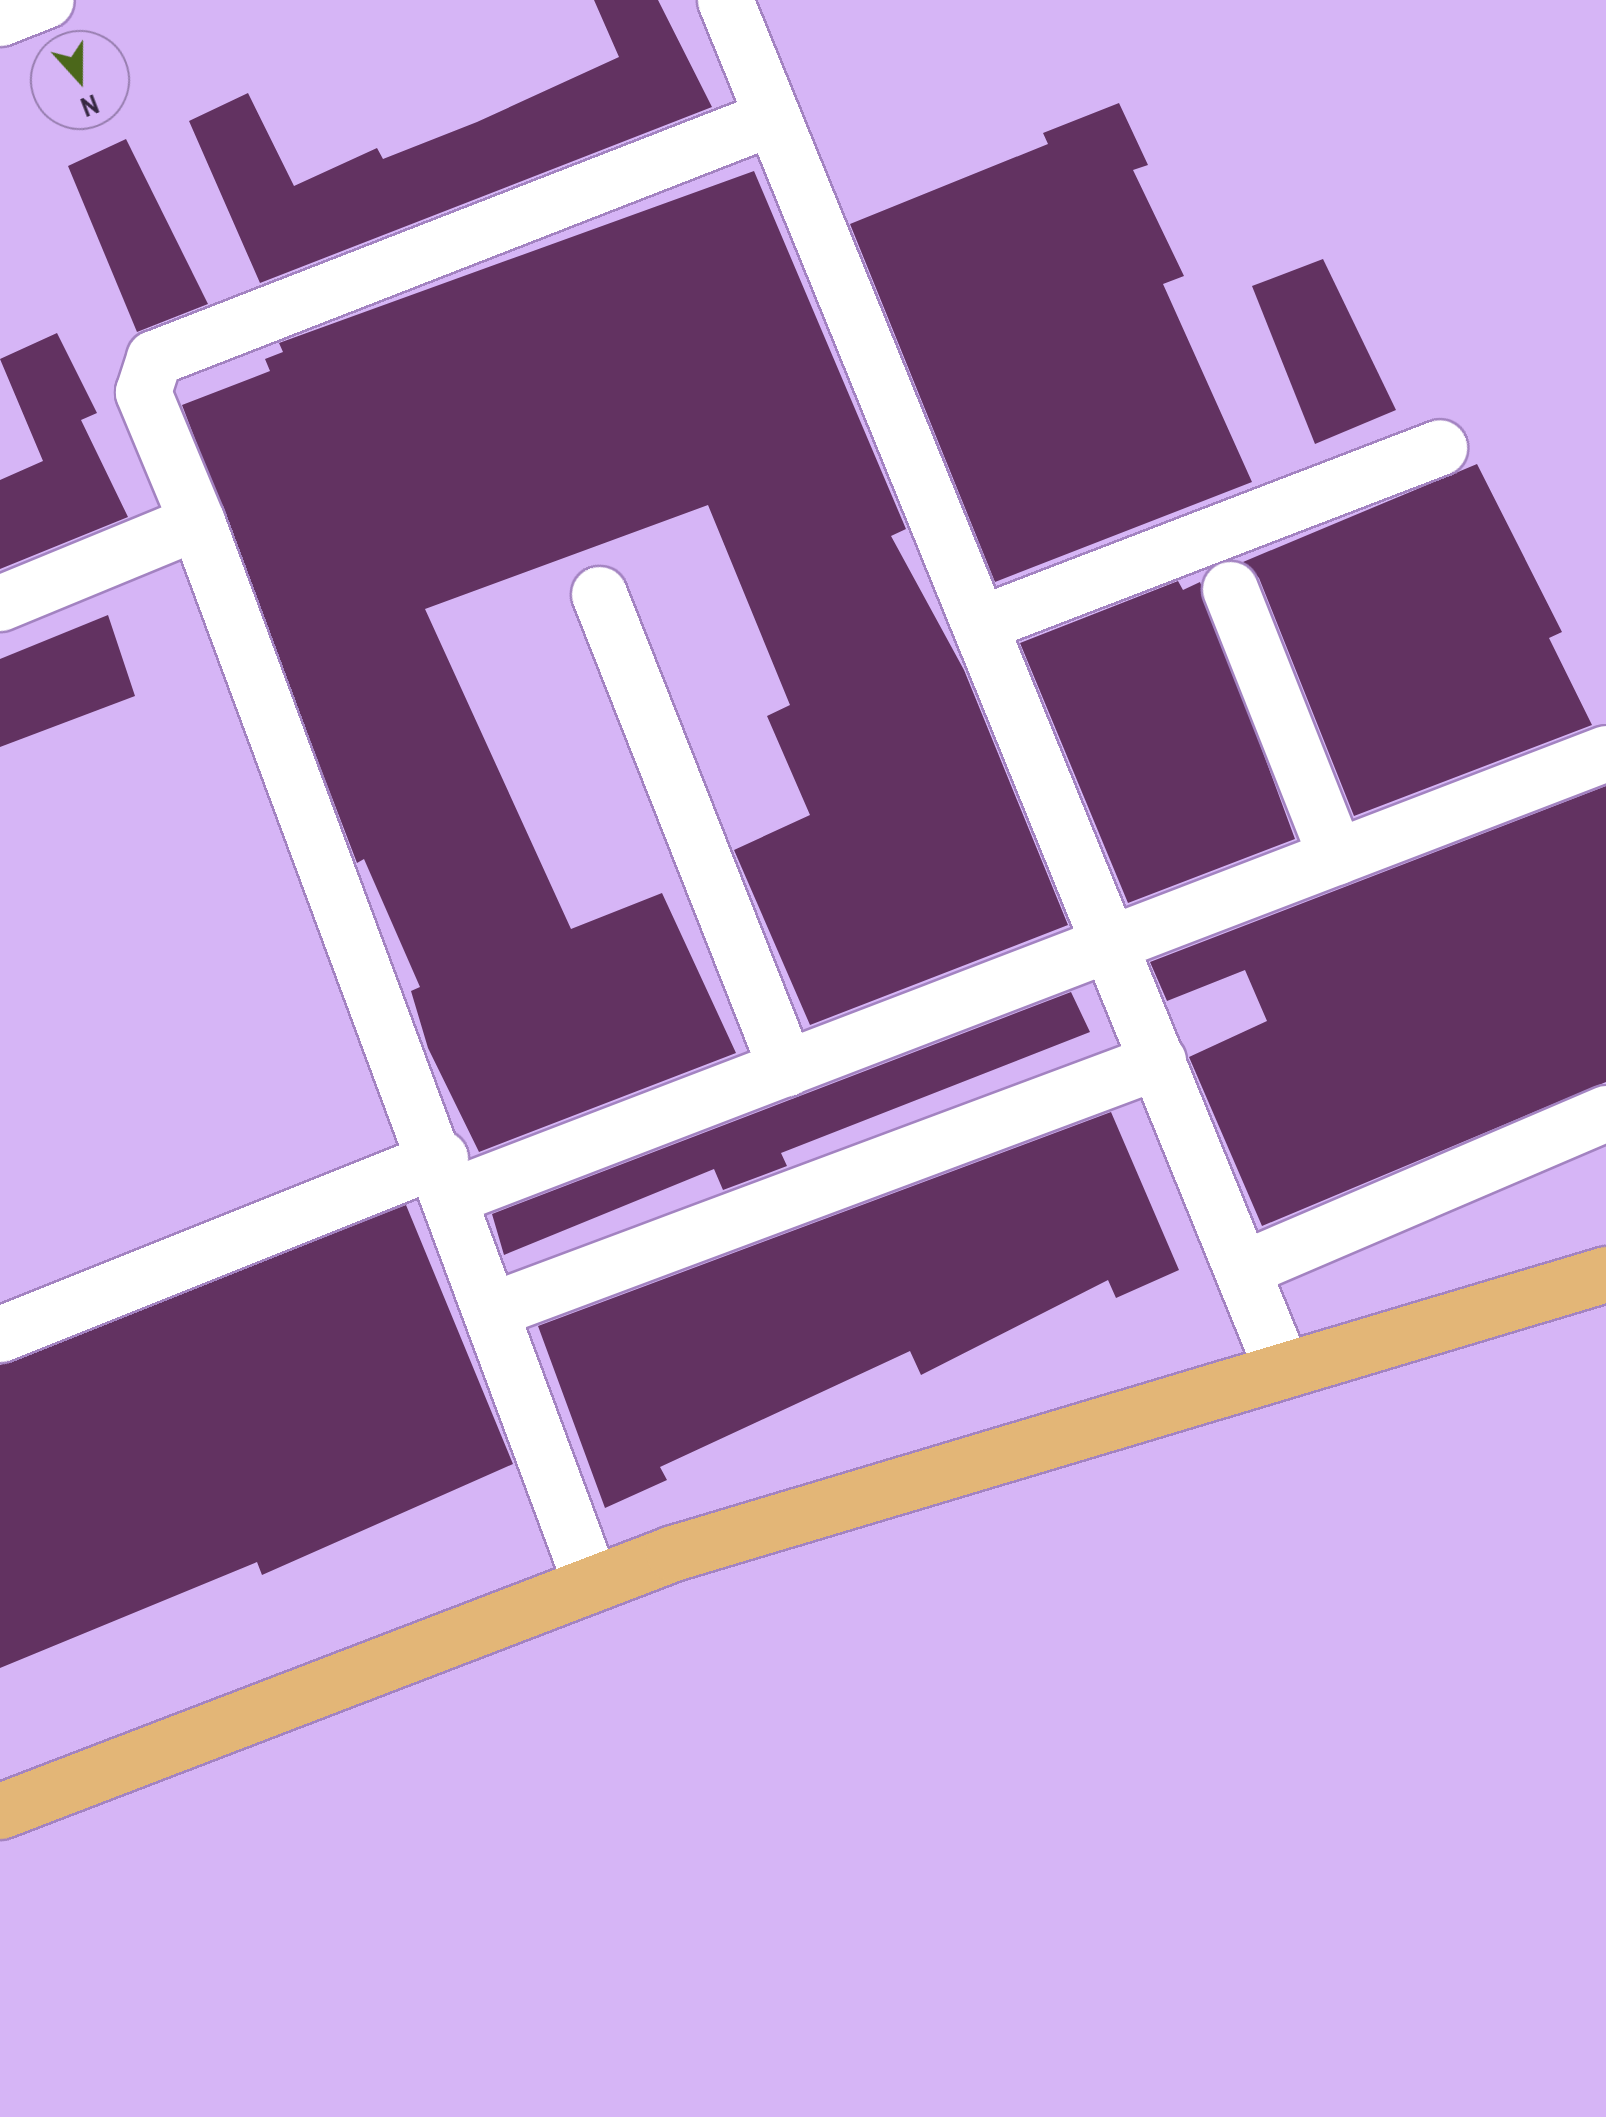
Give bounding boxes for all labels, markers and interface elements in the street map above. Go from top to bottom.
north arrow [30,30,130,130]
text: N [75,85,105,127]

